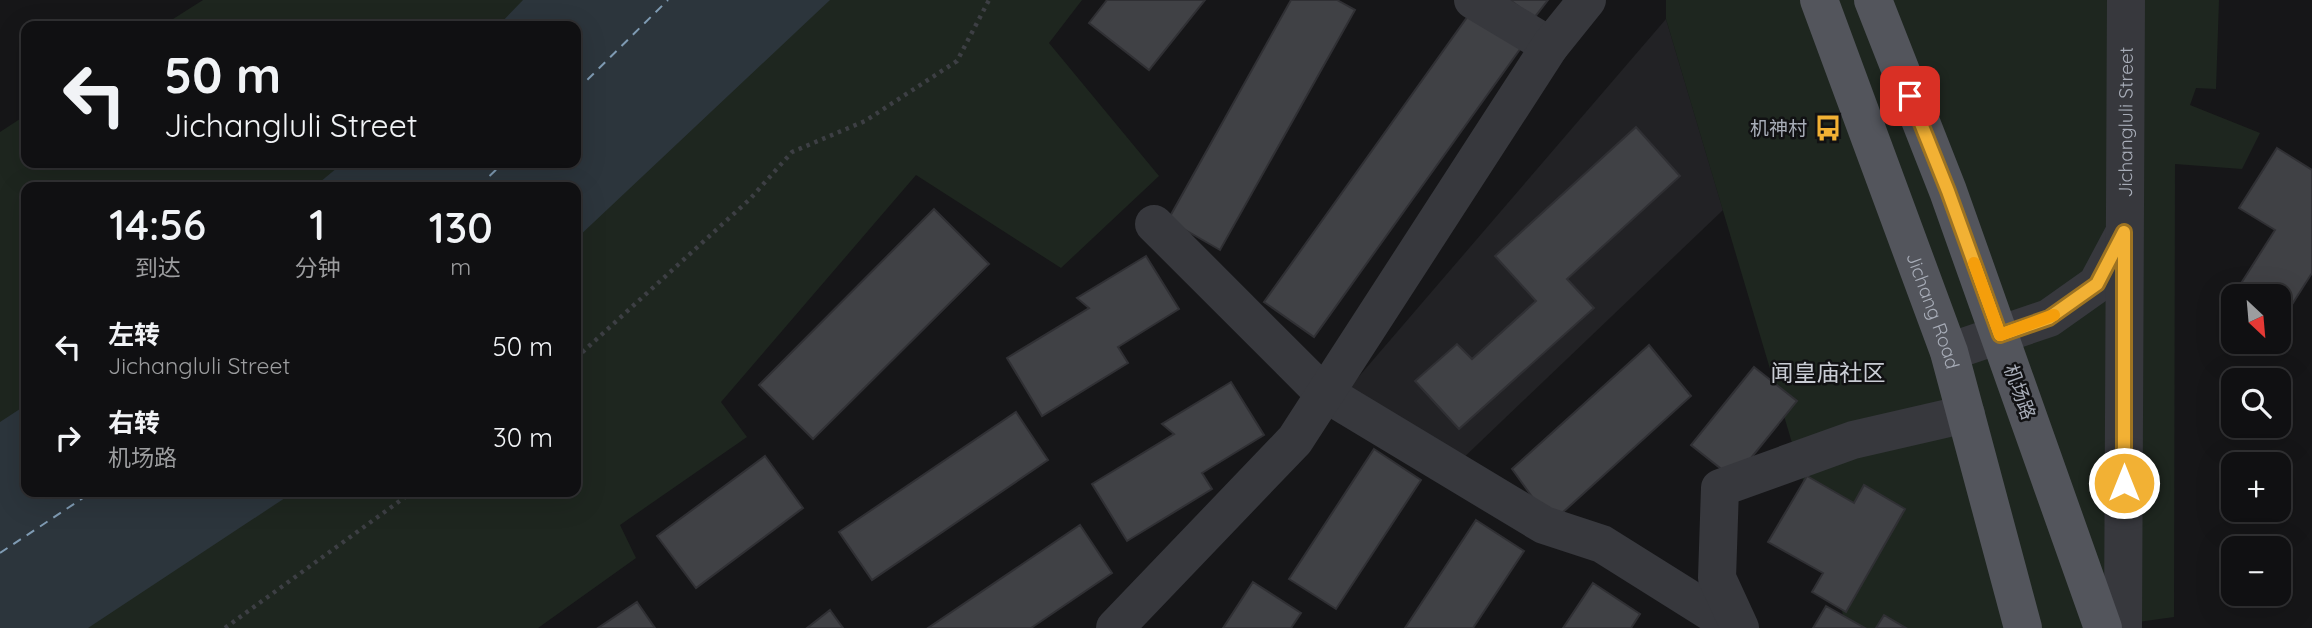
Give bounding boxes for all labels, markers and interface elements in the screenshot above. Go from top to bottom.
text: 50 m [164,44,281,105]
street label: Jichangluli Street [2113,47,2138,197]
icon: left [49,49,140,140]
pin [1880,66,1940,126]
icon: arrive [1891,77,1929,115]
text: Jichangluli Street [164,105,418,145]
bus stop icon: 机神村 [1813,113,1843,143]
place label: 机神村 [1750,116,1807,140]
text: 14:56 [109,198,206,251]
text: 1 [309,198,325,251]
text: 130 [429,201,493,254]
street label: Jichang Road [1901,249,1965,371]
text: m [450,252,471,281]
text: 到达 [135,253,181,282]
text: 分钟 [294,253,340,282]
north arrow [2221,284,2291,354]
map controls [2221,284,2291,606]
text: 左转 [108,318,160,351]
icon: left [49,328,87,366]
text: 50 m [493,330,553,363]
text: Jichangluli Street [108,351,290,380]
district label: 闻皇庙社区 [1771,358,1886,387]
street label: 机场路 [1999,361,2041,423]
button: search [2221,368,2291,438]
text: 右转 [108,406,160,439]
icon: right [49,419,87,457]
text: 30 m [493,421,553,454]
text: 机场路 [108,443,177,472]
position arrow [2087,446,2161,520]
button: + [2221,452,2291,522]
button: − [2221,536,2291,606]

